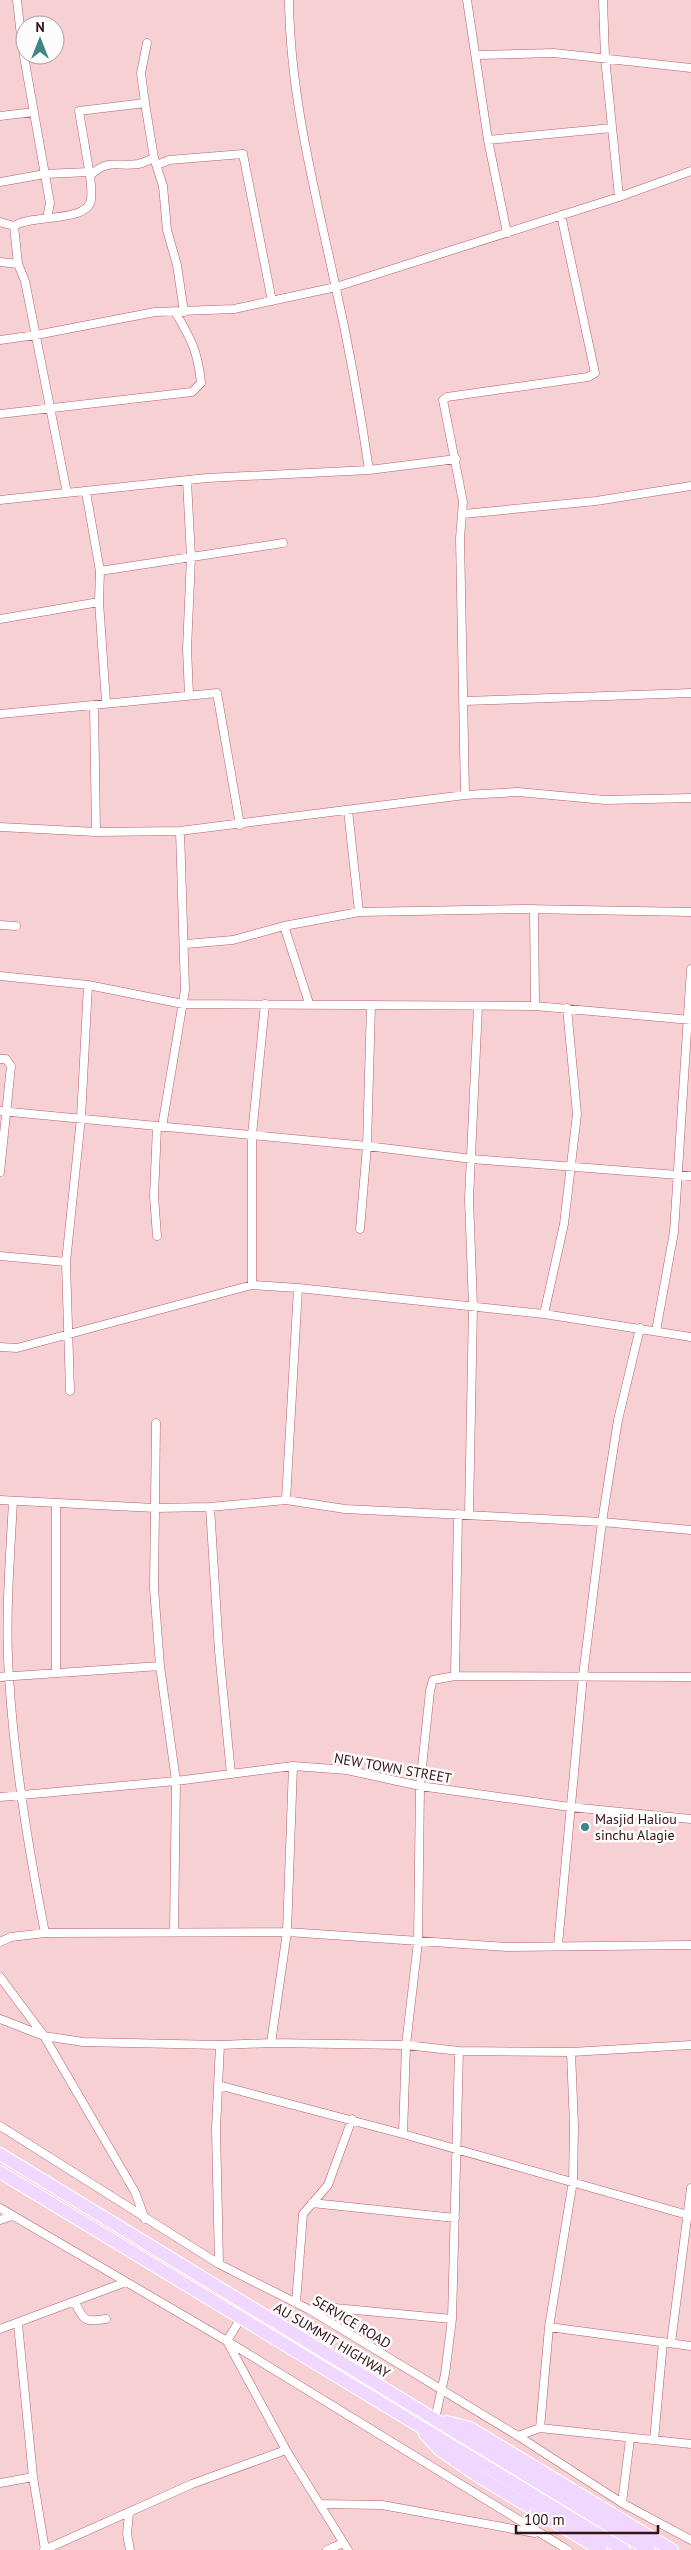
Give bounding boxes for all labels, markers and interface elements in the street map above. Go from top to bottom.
north arrow [15,15,65,65]
text: N [35,18,45,36]
street label: NEW TOWN STREET [333,1749,453,1787]
place label: Masjid Haliou sinchu Alagie [595,1810,677,1844]
marker: Masjid Haliou sinchu Alagie [579,1821,591,1833]
street label: SERVICE ROAD [310,2292,394,2352]
street label: AU SUMMIT HIGHWAY [271,2298,394,2382]
scale bar [516,2502,658,2534]
text: 100 m [524,2510,565,2529]

